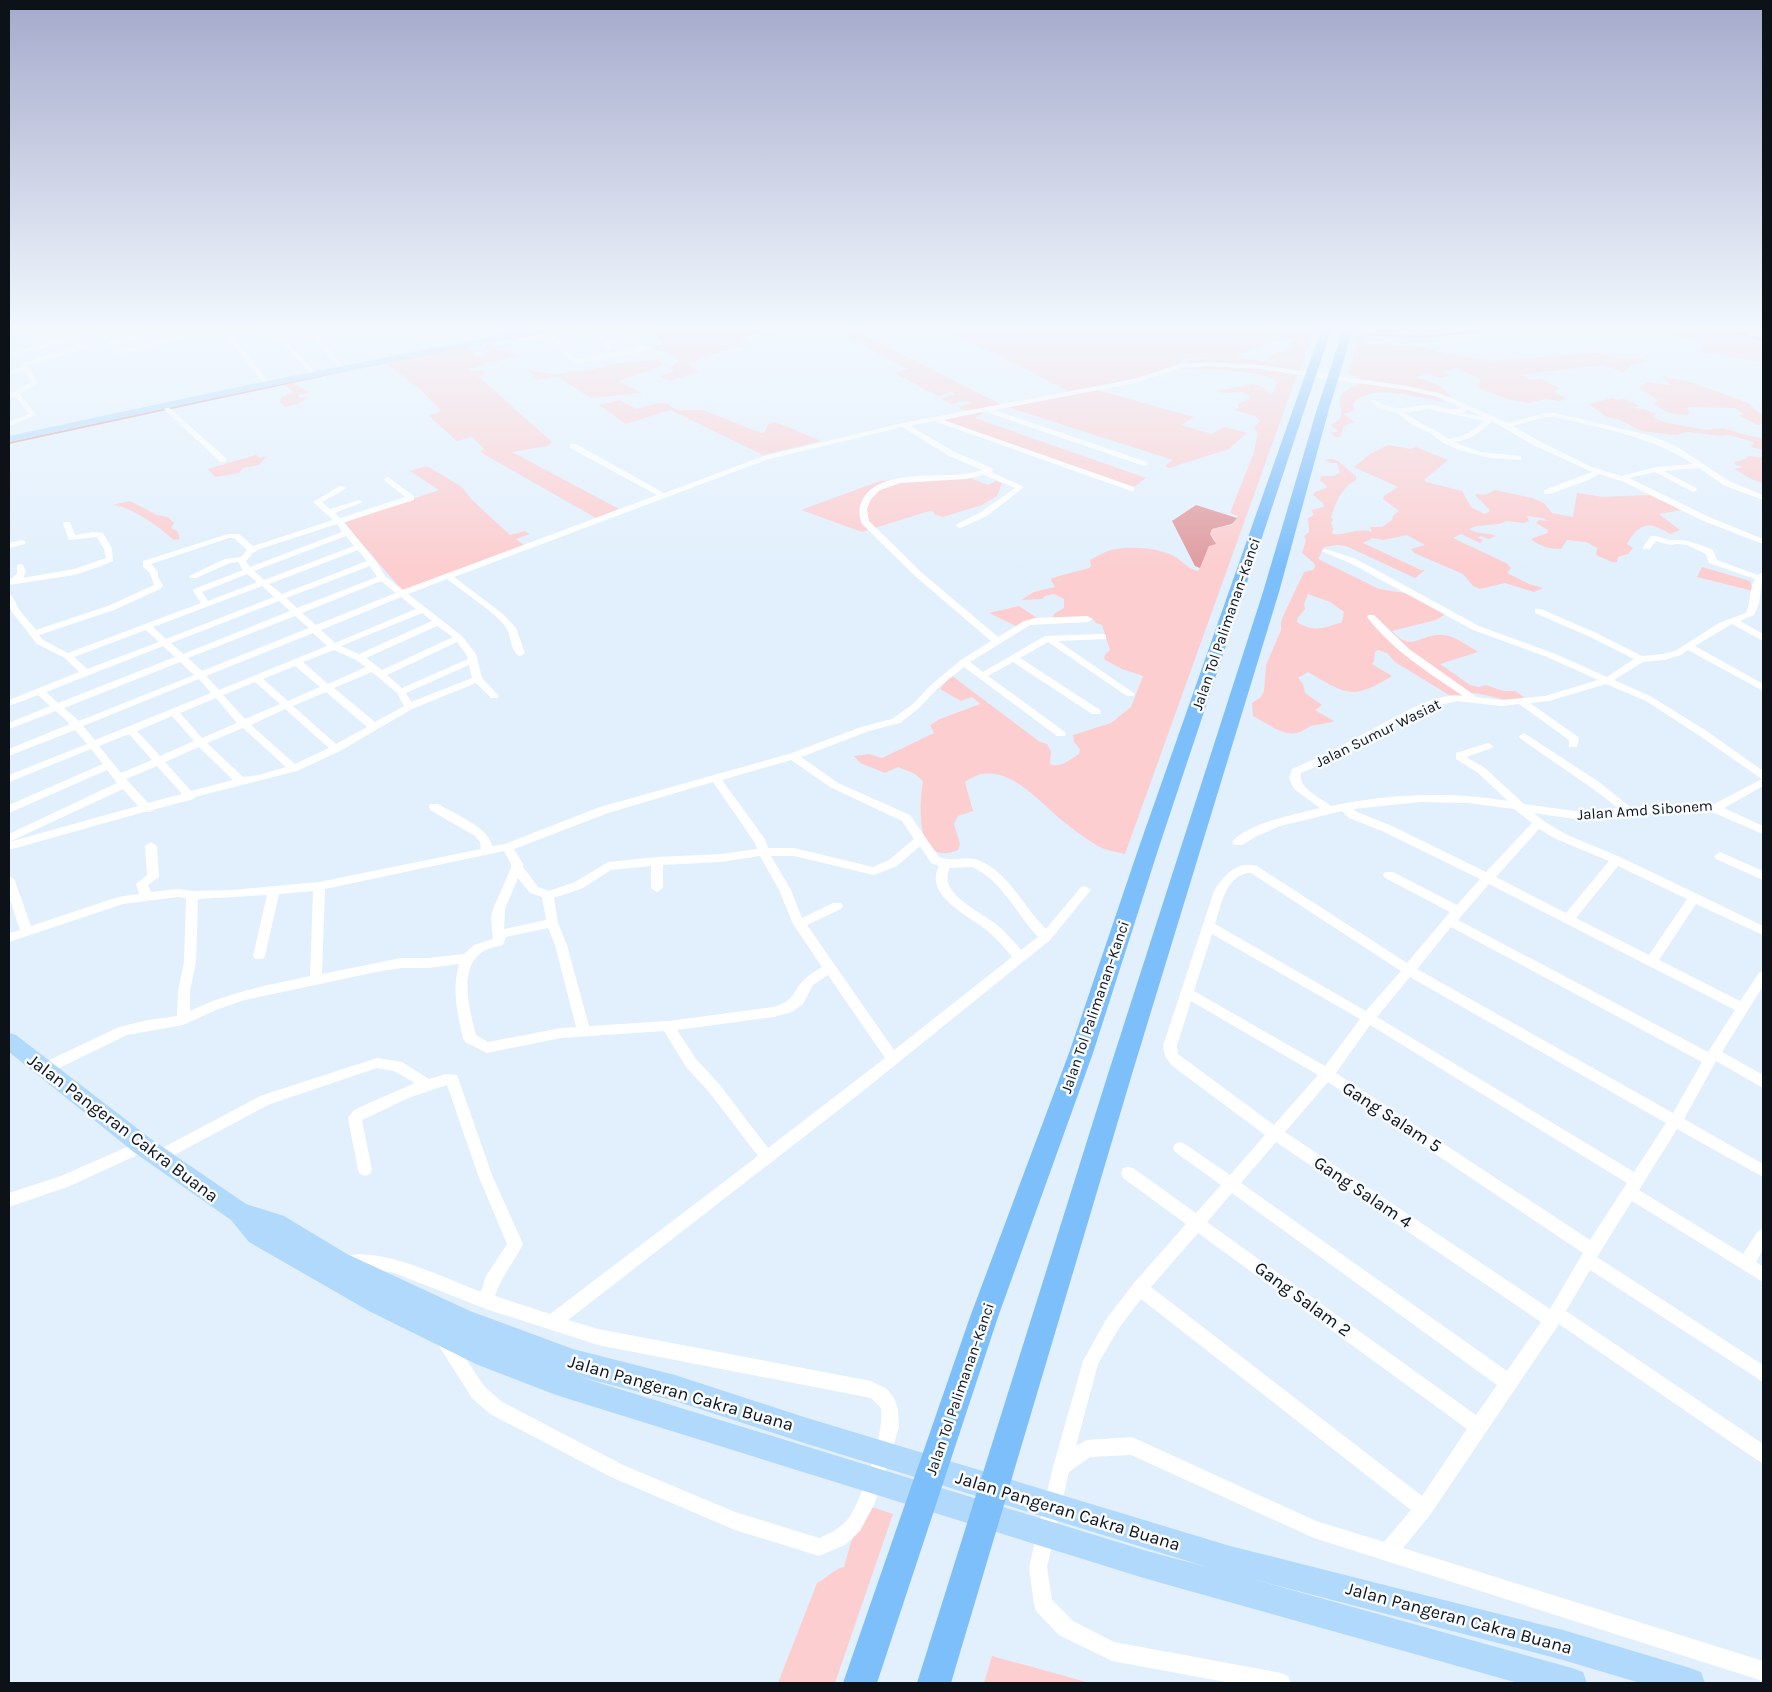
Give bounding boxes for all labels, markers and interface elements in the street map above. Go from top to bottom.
street label: Jalan Tol Palimanan–Kanci [1188,535,1264,713]
street label: Jalan Sumur Wasiat [1312,695,1444,771]
street label: Jalan Amd Sibonem [1577,796,1713,824]
street label: Jalan Tol Palimanan–Kanci [1057,918,1133,1096]
street label: Jalan Pangeran Cakra Buana [23,1049,223,1207]
street label: Gang Salam 5 [1338,1077,1446,1157]
street label: Gang Salam 4 [1310,1151,1416,1233]
street label: Gang Salam 2 [1250,1257,1356,1341]
street label: Jalan Tol Palimanan–Kanci [922,1300,998,1478]
street label: Jalan Pangeran Cakra Buana [566,1350,796,1436]
street label: Jalan Pangeran Cakra Buana [953,1466,1183,1556]
street label: Jalan Pangeran Cakra Buana [1343,1577,1575,1659]

